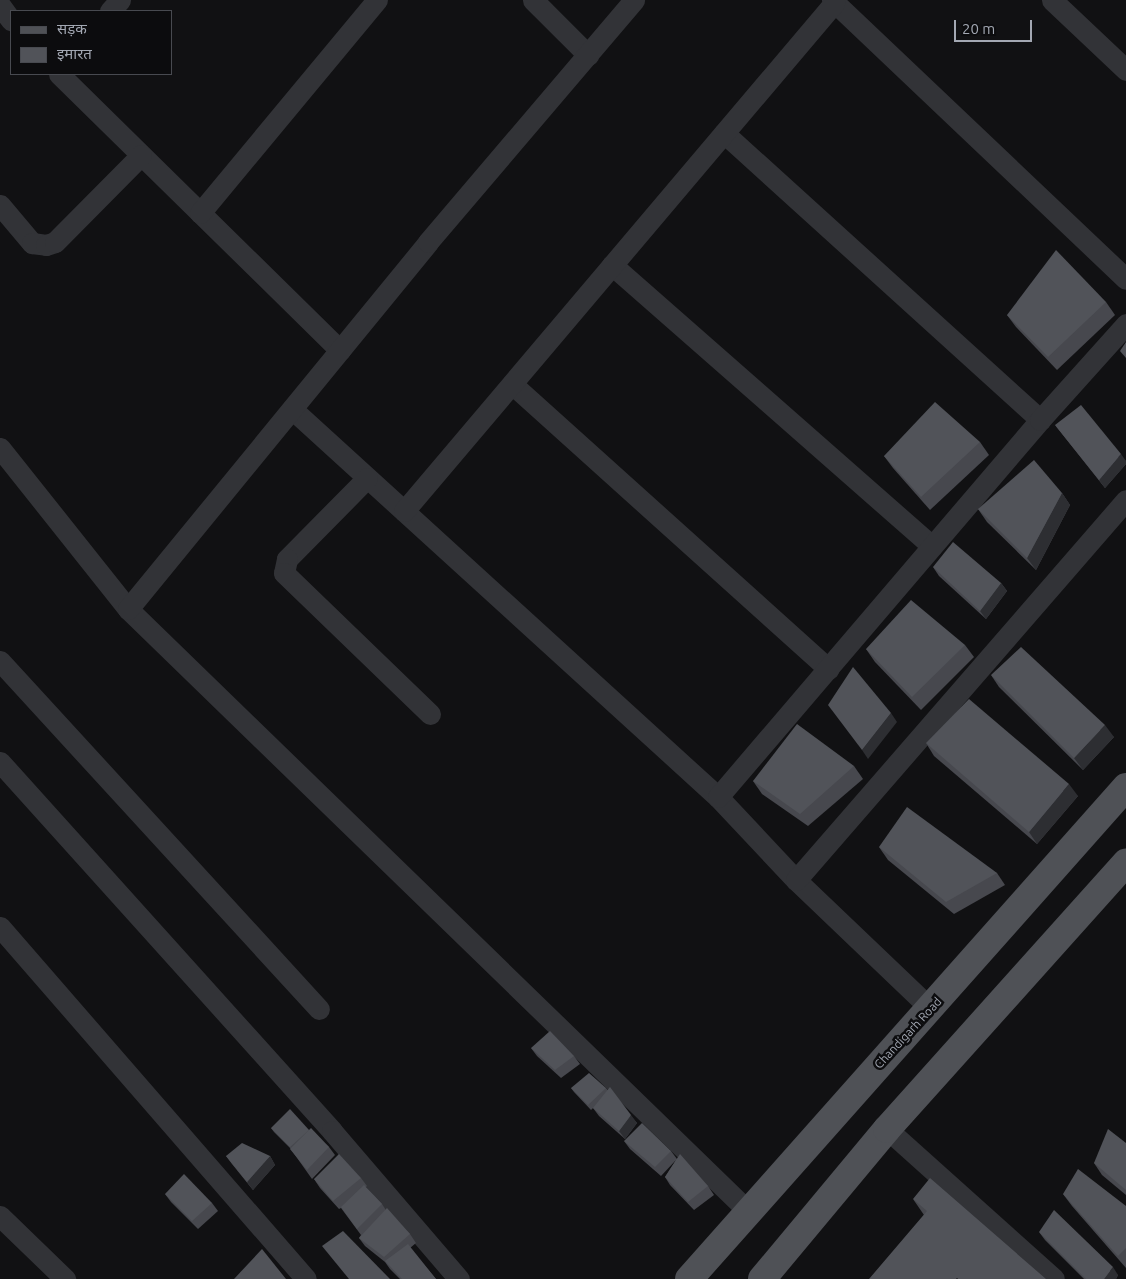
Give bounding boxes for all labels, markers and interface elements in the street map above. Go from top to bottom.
legend [10,10,172,75]
scale bar [956,10,1034,42]
text: सड़क [57,20,87,37]
text: 20 m [962,20,995,37]
text: इमारत [57,45,92,62]
street label: Chandigarh Road [871,994,945,1072]

